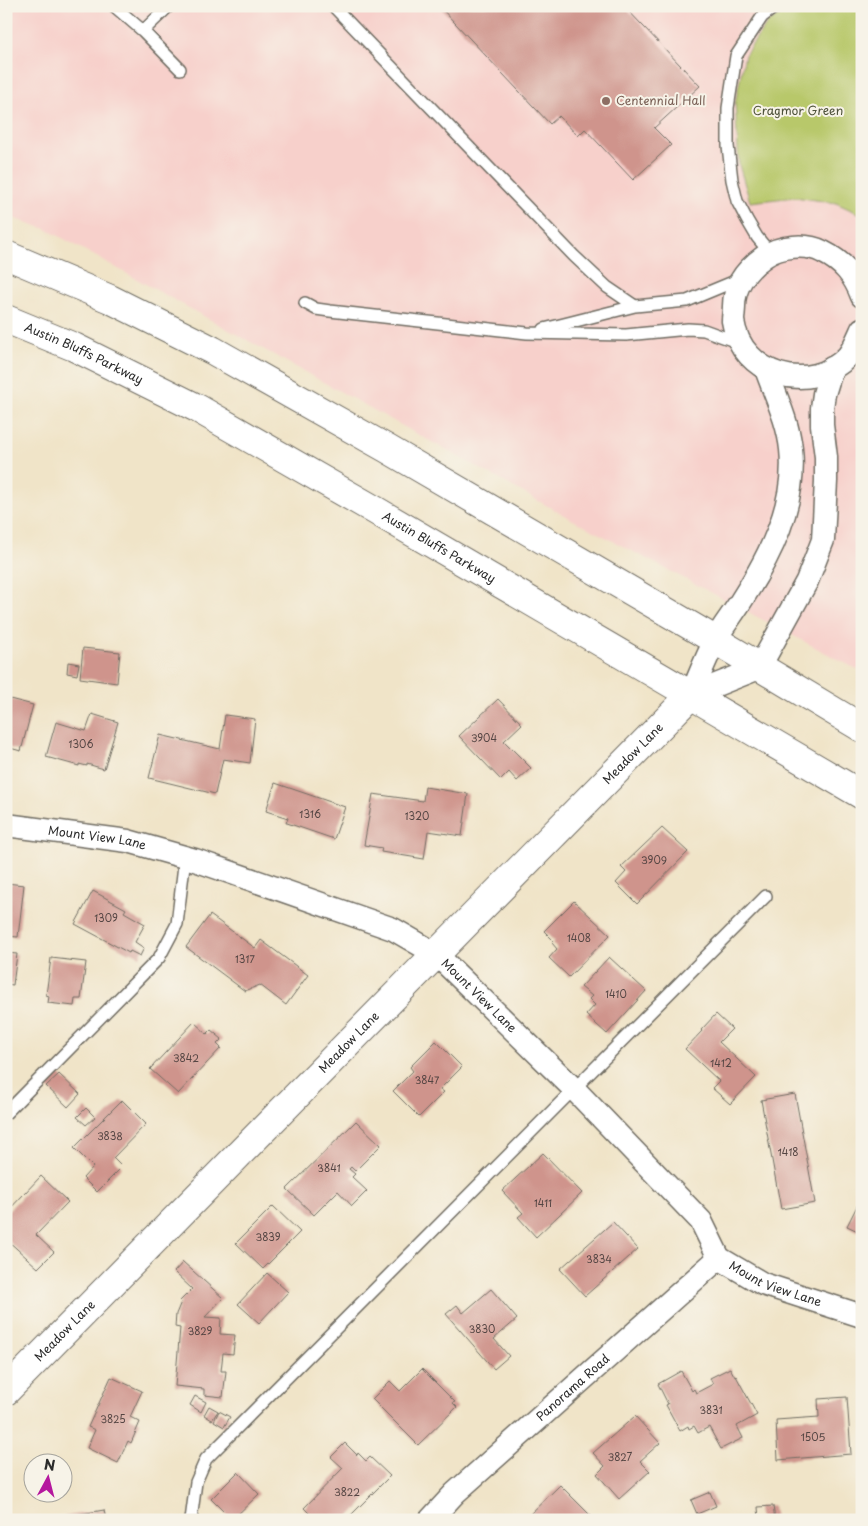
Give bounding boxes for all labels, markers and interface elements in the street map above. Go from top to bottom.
place label: Centennial Hall [616,91,706,109]
marker: Centennial Hall [600,95,612,107]
park label: Cragmor Green [753,101,843,119]
street label: Austin Bluffs Parkway [22,318,146,388]
street label: Austin Bluffs Parkway [379,506,499,587]
street label: Meadow Lane [598,718,667,788]
house number: 3904 [471,730,497,745]
house number: 1306 [69,736,93,751]
house number: 1316 [299,806,321,821]
house number: 1320 [405,808,429,823]
street label: Mount View Lane [47,821,149,854]
house number: 3909 [641,852,667,867]
house number: 1309 [94,910,118,925]
house number: 1408 [567,930,591,945]
house number: 1317 [235,951,255,966]
street label: Mount View Lane [438,954,522,1037]
house number: 1410 [605,986,627,1001]
street label: Meadow Lane [314,1007,383,1077]
house number: 3842 [173,1050,199,1065]
house number: 1412 [710,1055,732,1070]
house number: 3847 [415,1072,440,1087]
house number: 3838 [97,1128,123,1143]
house number: 1418 [777,1144,799,1159]
house number: 3841 [317,1160,341,1175]
house number: 1411 [534,1195,552,1210]
house number: 3839 [255,1229,281,1244]
house number: 3834 [586,1251,612,1266]
street label: Mount View Lane [726,1256,824,1310]
street label: Meadow Lane [30,1296,99,1365]
house number: 3830 [469,1321,495,1336]
house number: 3829 [188,1323,213,1338]
street label: Panorama Road [532,1349,613,1425]
house number: 3831 [699,1402,723,1417]
house number: 3825 [100,1411,126,1426]
house number: 1505 [801,1429,825,1444]
house number: 3827 [608,1449,632,1464]
north arrow [22,1454,72,1504]
text: N [43,1454,56,1476]
house number: 3822 [334,1484,360,1499]

